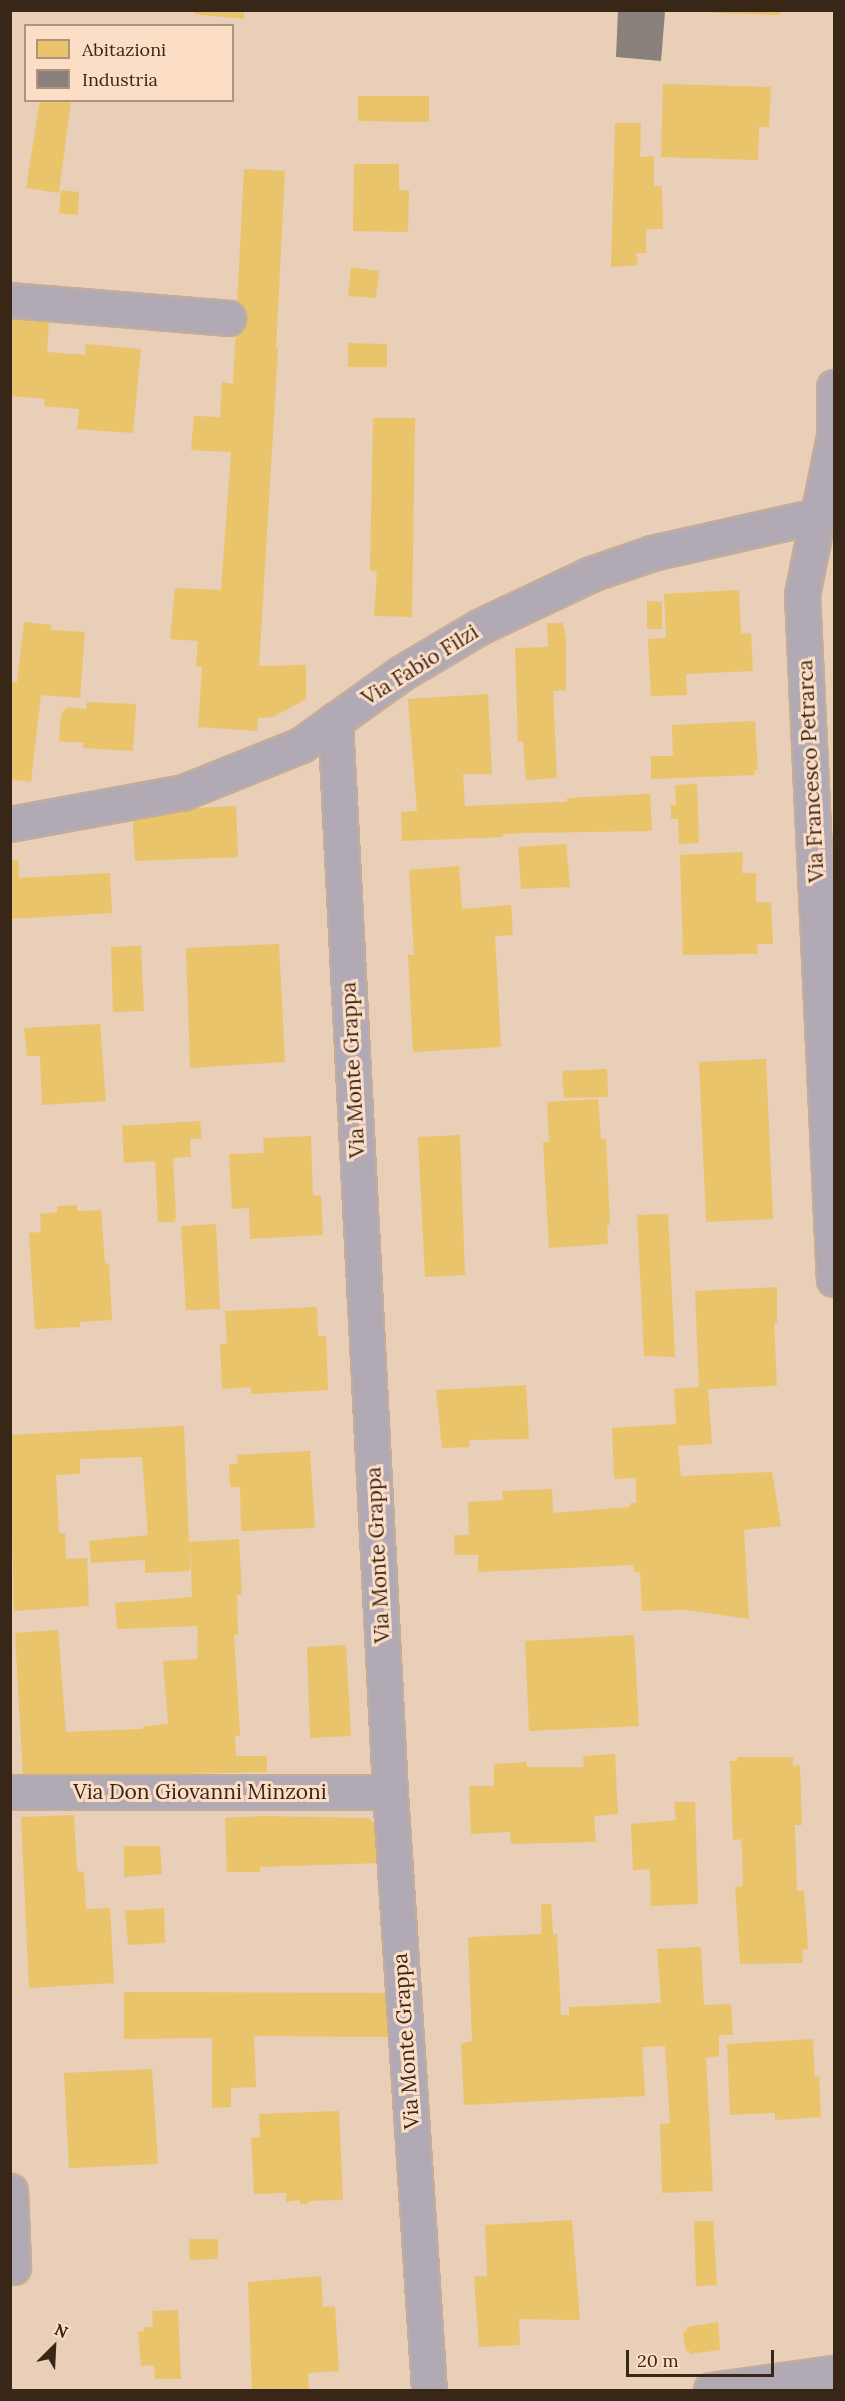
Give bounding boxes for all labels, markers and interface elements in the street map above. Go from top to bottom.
legend [24,24,234,102]
text: Abitazioni [82,38,166,61]
text: Industria [82,68,158,91]
street label: Via Fabio Filzi [357,619,483,711]
street label: Via Francesco Petrarca [793,659,829,883]
street label: Via Monte Grappa [336,981,370,1159]
street label: Via Monte Grappa [361,1466,395,1644]
street label: Via Don Giovanni Minzoni [73,1779,327,1805]
street label: Via Monte Grappa [387,1952,425,2130]
north arrow [24,2317,84,2377]
text: N [52,2319,71,2342]
scale bar [629,2338,778,2376]
text: 20 m [637,2349,679,2372]

